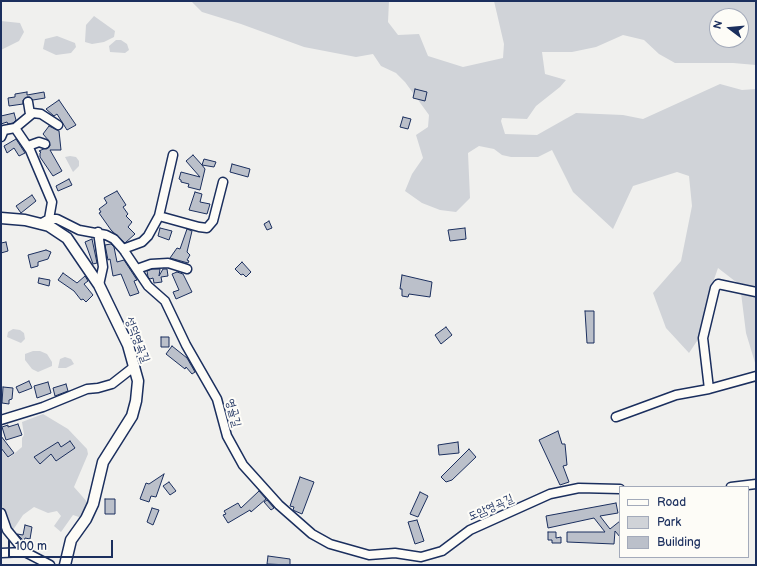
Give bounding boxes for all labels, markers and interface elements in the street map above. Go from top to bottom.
north arrow [709,8,749,48]
text: N [711,19,725,31]
street label: 성덕영곡길 [122,315,152,365]
street label: 영골길 [222,397,244,429]
legend [619,486,749,558]
street label: 도암영곡길 [466,492,516,524]
text: Road [657,495,686,510]
text: Park [657,515,681,530]
scale bar [10,532,115,558]
text: Building [657,535,701,550]
text: 100 m [15,539,47,554]

